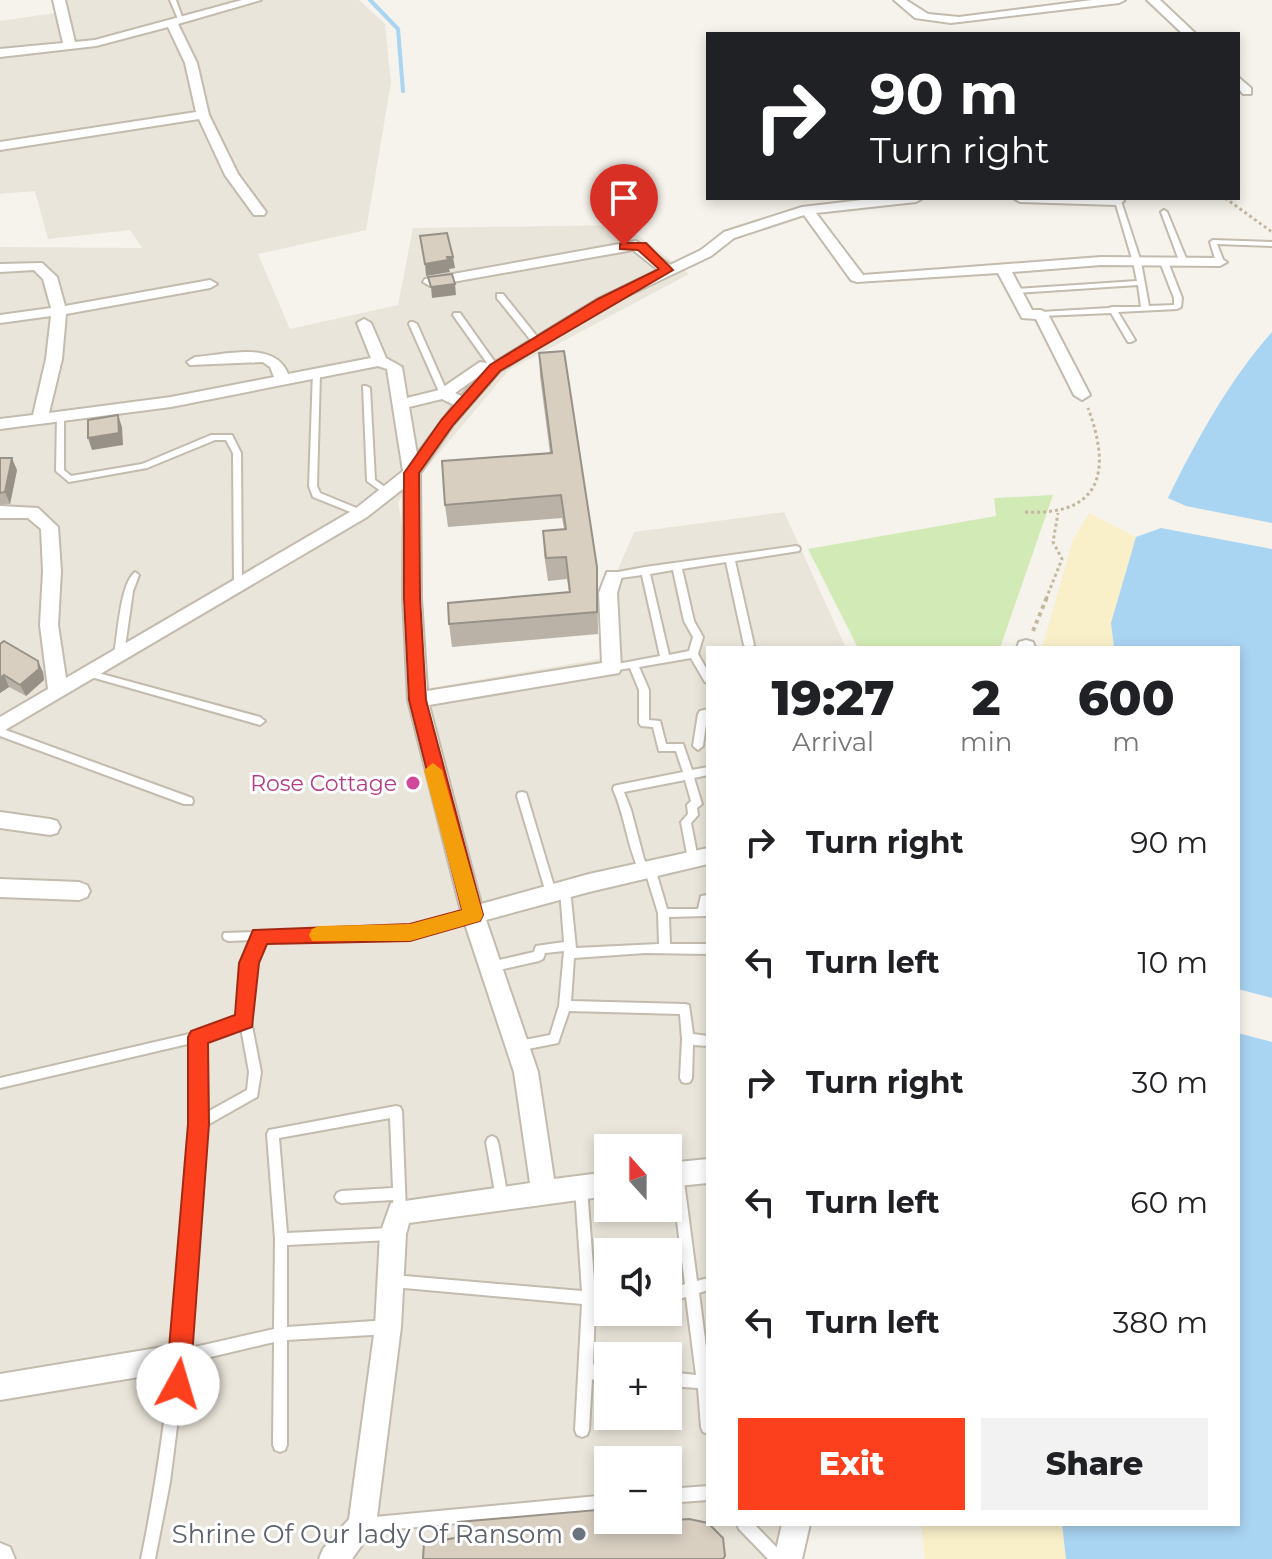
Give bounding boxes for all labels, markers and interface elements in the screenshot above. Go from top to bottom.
text: 90 m [870,60,1018,128]
icon: right [738,64,842,168]
text: Turn right [870,128,1050,172]
pin [590,164,658,246]
icon: arrive [602,176,646,220]
text: 19:27 [771,669,895,727]
text: 2 [972,669,1001,727]
text: 600 [1078,669,1175,727]
text: Arrival [792,726,874,758]
text: min [960,726,1012,758]
text: m [1112,726,1140,758]
place label: Rose Cottage [250,770,397,797]
marker: Rose Cottage [404,774,422,792]
icon: right [738,820,782,864]
text: Turn right [806,824,963,861]
text: 90 m [1130,824,1208,861]
icon: left [738,940,782,984]
text: Turn left [806,944,939,981]
text: 10 m [1138,944,1208,981]
icon: right [738,1060,782,1104]
text: Turn right [806,1064,963,1101]
text: 30 m [1132,1064,1208,1101]
north arrow [594,1134,682,1222]
map controls [594,1134,682,1534]
icon: left [738,1180,782,1224]
text: Turn left [806,1184,939,1221]
text: 60 m [1130,1184,1208,1221]
button: sound [594,1238,682,1326]
icon: left [738,1300,782,1344]
text: Turn left [806,1304,939,1341]
text: 380 m [1112,1304,1208,1341]
position arrow [136,1342,220,1426]
button: + [594,1342,682,1430]
button: Exit [738,1418,965,1510]
button: Share [981,1418,1208,1510]
button: − [594,1446,682,1534]
place label: Shrine Of Our lady Of Ransom [172,1518,563,1550]
marker: Shrine Of Our lady Of Ransom [570,1525,588,1543]

